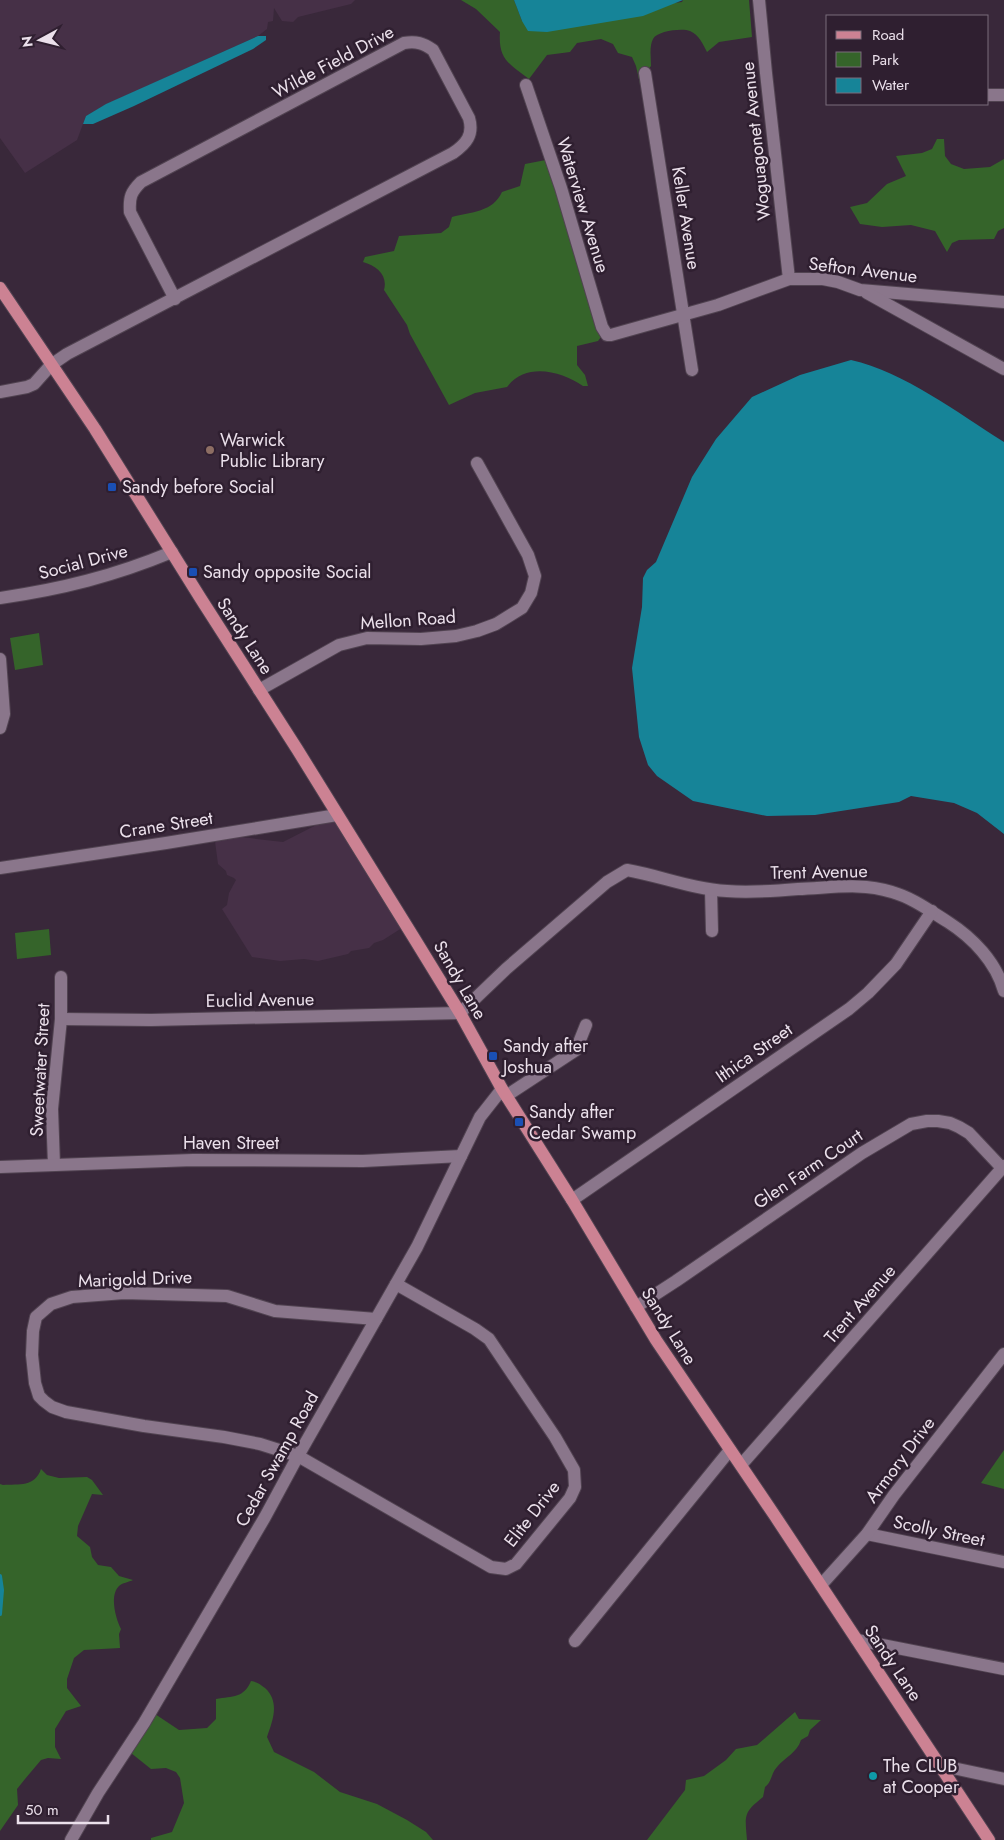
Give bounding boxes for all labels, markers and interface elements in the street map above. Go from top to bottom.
north arrow [15,15,65,65]
legend [826,15,989,105]
street label: Wilde Field Drive [268,19,398,105]
text: Road [872,24,904,46]
text: N [16,35,38,48]
text: Park [872,49,899,71]
street label: Woguagonet Avenue [735,60,777,222]
text: Water [872,74,910,96]
street label: Waterview Avenue [550,134,616,276]
street label: Keller Avenue [665,165,707,271]
street label: Sefton Avenue [807,250,919,290]
place label: Warwick Public Library [220,427,325,474]
marker: Warwick Public Library [204,444,216,456]
place label: Sandy before Social [122,474,274,500]
marker: Sandy before Social [106,481,118,493]
street label: Social Drive [36,538,130,586]
place label: Sandy opposite Social [203,559,371,585]
marker: Sandy opposite Social [187,566,199,578]
street label: Sandy Lane [210,592,280,680]
street label: Mellon Road [359,604,457,636]
street label: Crane Street [117,805,215,845]
street label: Trent Avenue [770,858,868,886]
street label: Sandy Lane [427,936,493,1024]
street label: Euclid Avenue [206,986,314,1014]
street label: Sweetwater Street [24,1002,57,1137]
street label: Ithica Street [710,1017,798,1089]
place label: Sandy after Joshua [501,1033,589,1080]
marker: Sandy after Joshua [487,1050,499,1062]
place label: Sandy after Cedar Swamp [529,1099,636,1146]
marker: Sandy after Cedar Swamp [513,1116,525,1128]
street label: Glen Farm Court [748,1122,868,1215]
street label: Haven Street [183,1130,280,1156]
street label: Trent Avenue [818,1259,902,1349]
street label: Marigold Drive [78,1264,192,1294]
street label: Sandy Lane [635,1282,703,1370]
street label: Cedar Swamp Road [229,1386,325,1532]
street label: Armory Drive [859,1411,941,1509]
street label: Elite Drive [498,1475,566,1553]
street label: Scolly Street [891,1509,988,1554]
street label: Sandy Lane [858,1620,928,1706]
place label: The CLUB at Cooper [883,1753,960,1800]
marker: The CLUB at Cooper [867,1770,879,1782]
scale bar [18,1792,108,1824]
text: 50 m [25,1799,59,1821]

